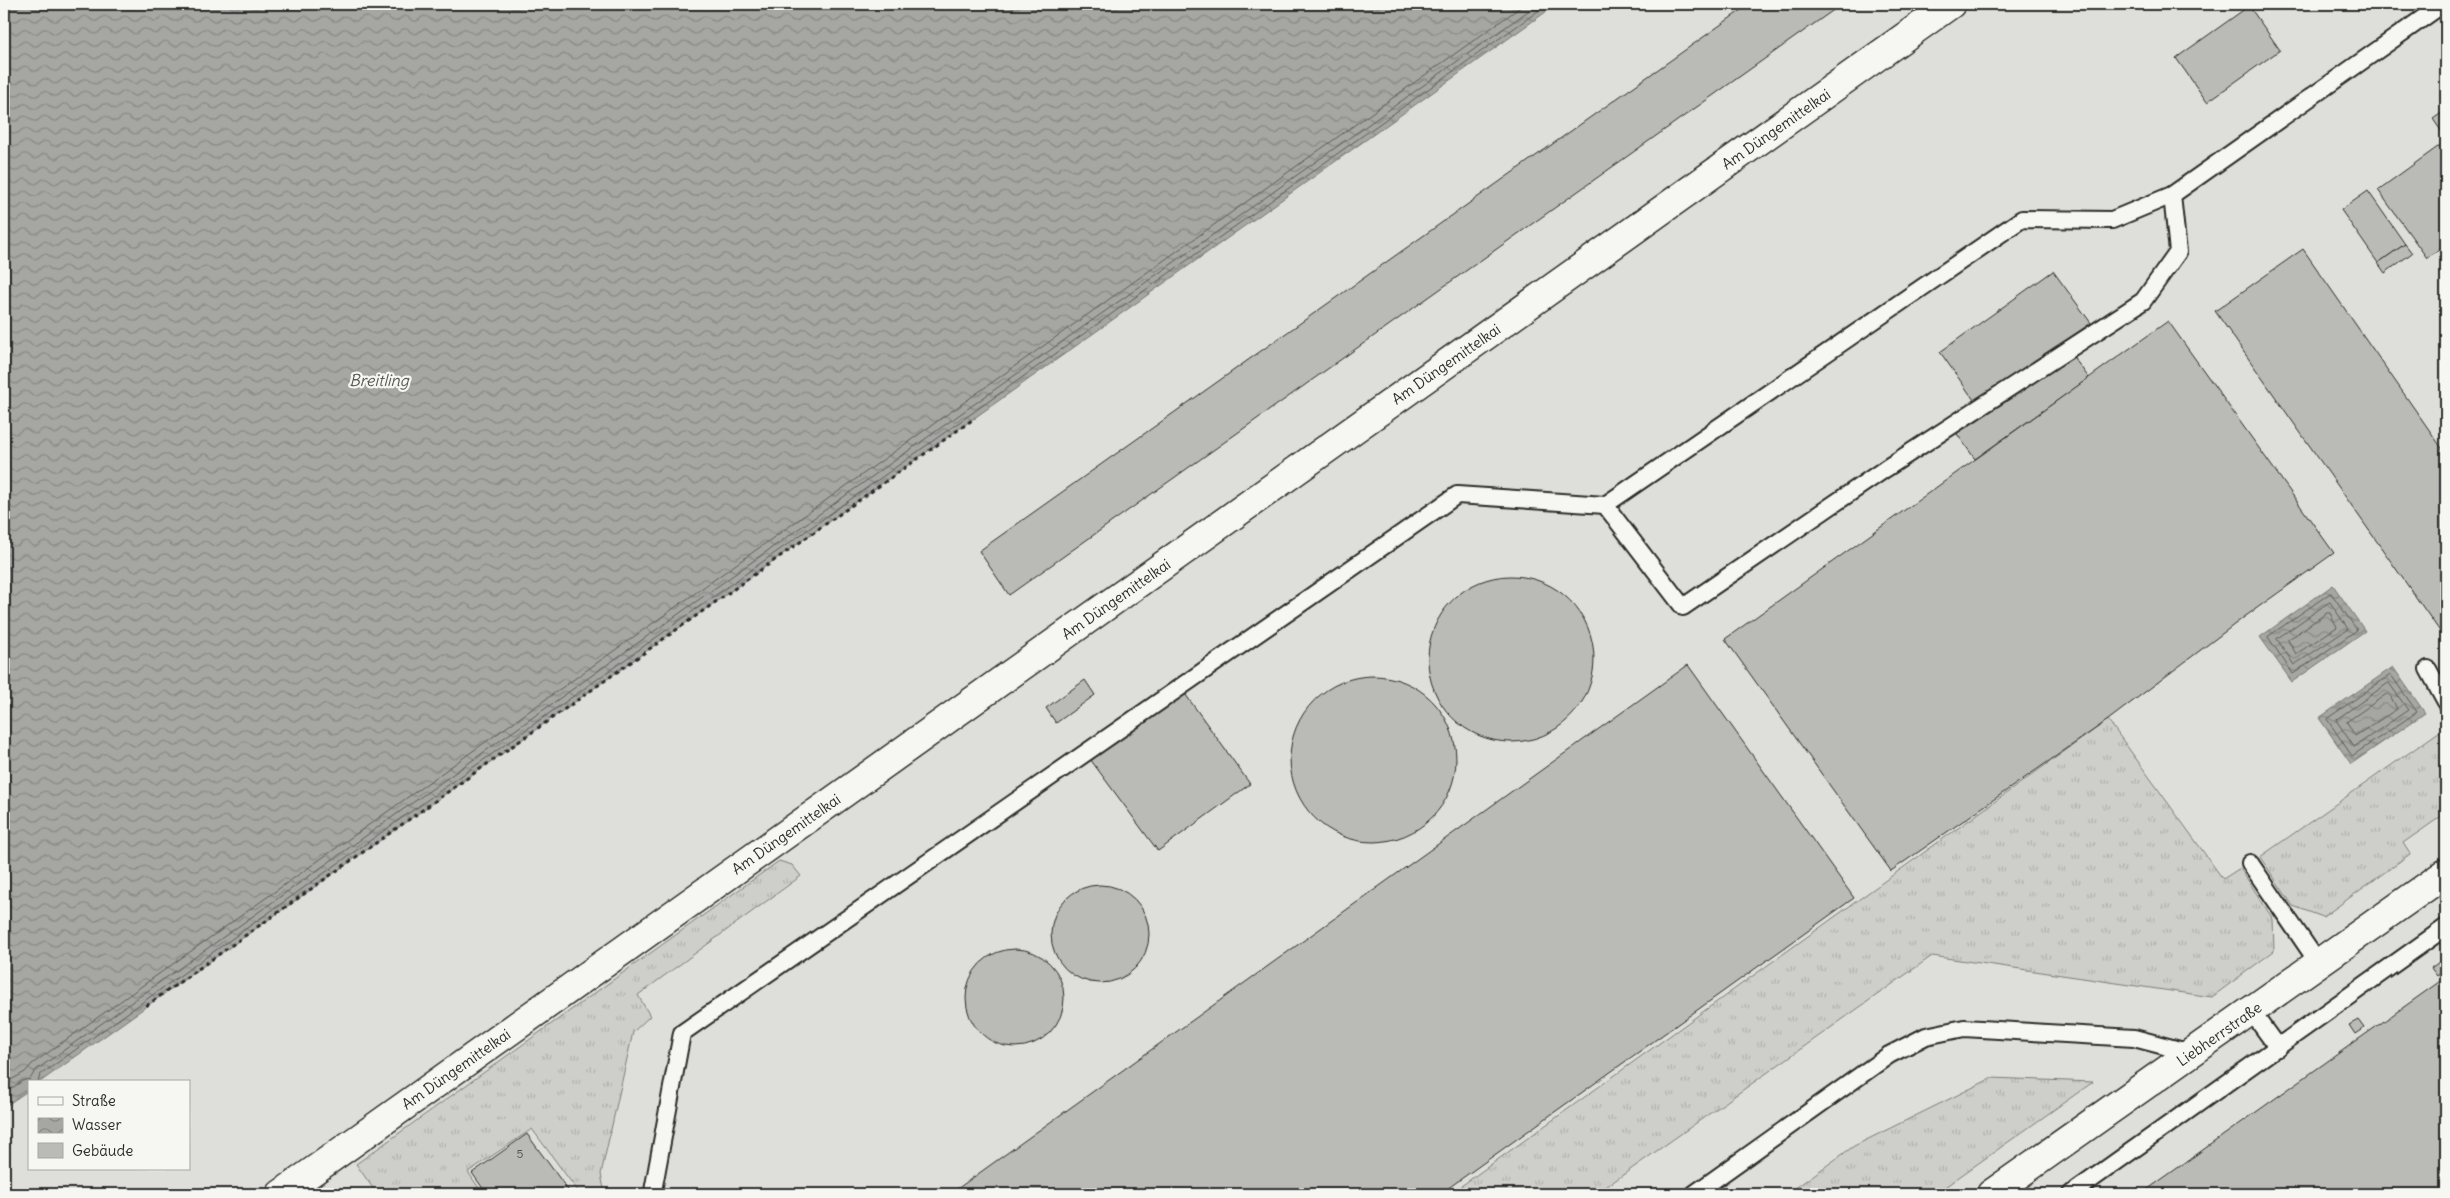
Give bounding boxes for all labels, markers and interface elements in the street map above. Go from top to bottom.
street label: Am Düngemittelkai [1718,84,1834,174]
street label: Am Düngemittelkai [1388,319,1504,409]
water label: Breitling [349,370,410,390]
street label: Am Düngemittelkai [1058,554,1174,644]
street label: Am Düngemittelkai [728,789,844,879]
street label: Liebherrstraße [2173,998,2265,1070]
street label: Am Düngemittelkai [398,1024,514,1114]
legend [28,1080,190,1170]
text: Straße [72,1091,116,1110]
text: Wasser [72,1115,122,1134]
text: Gebäude [72,1141,133,1160]
house number: 5 [517,1146,524,1161]

